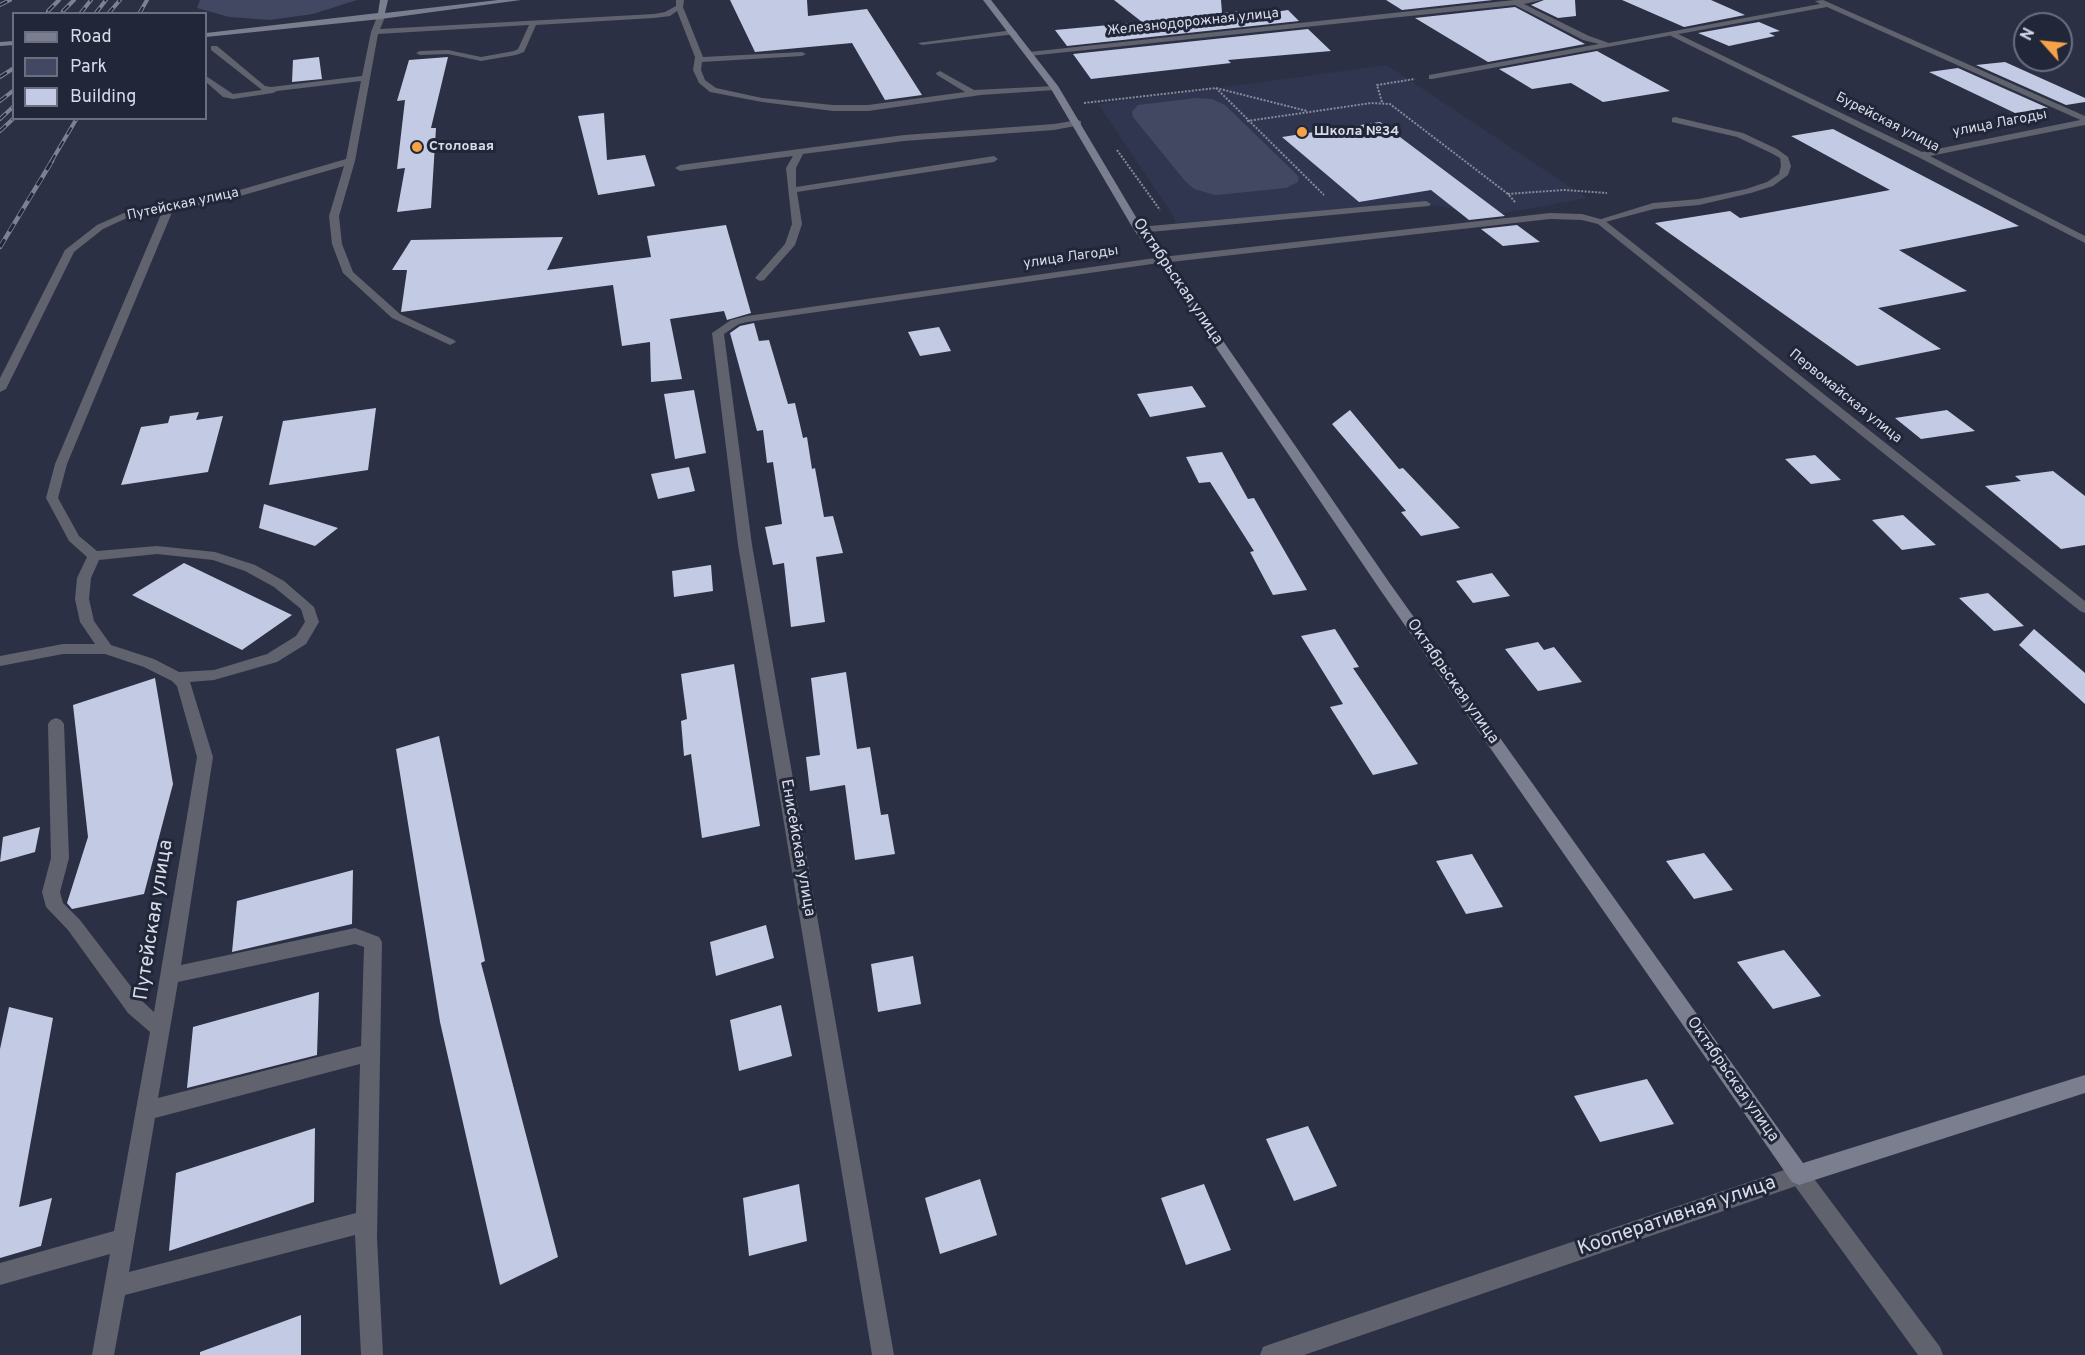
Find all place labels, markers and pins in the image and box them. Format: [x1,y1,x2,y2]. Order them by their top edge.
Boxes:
place label: Школа №34 [1314,124,1399,140]
marker: Школа №34 [1295,125,1309,139]
place label: Столовая [429,139,494,155]
marker: Столовая [410,140,424,154]

